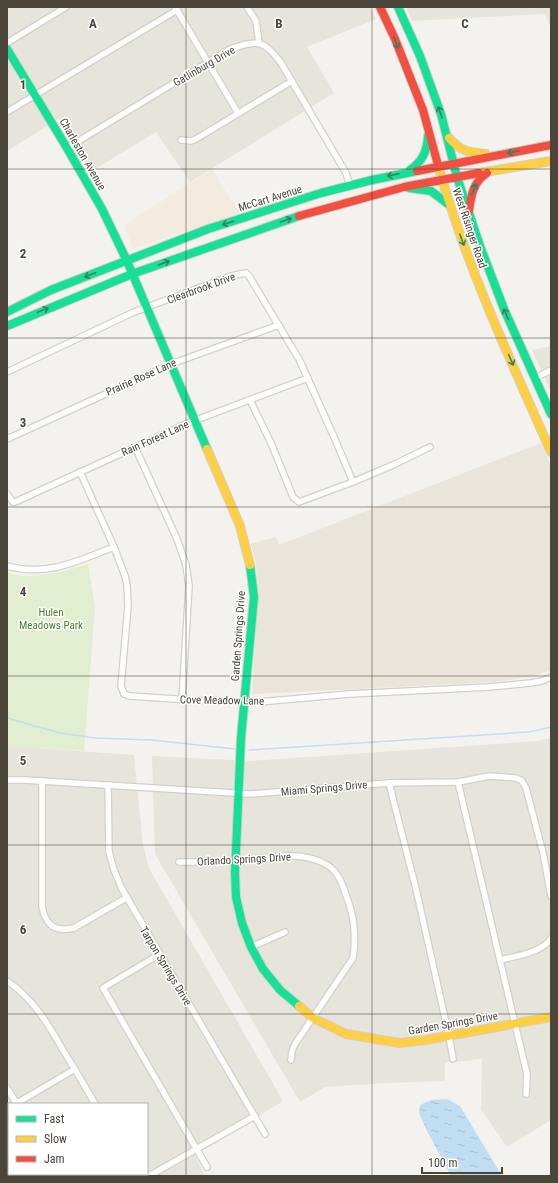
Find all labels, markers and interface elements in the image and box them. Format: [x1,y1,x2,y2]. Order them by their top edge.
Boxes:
text: A [89,16,97,31]
text: B [275,16,283,31]
text: C [461,16,469,31]
one-way arrow [393,37,401,49]
street label: Gatlinburg Drive [171,43,238,89]
text: 1 [20,77,26,92]
one-way arrow [435,106,443,118]
street label: Charleston Avenue [57,116,108,193]
one-way arrow [506,148,519,156]
one-way arrow [387,172,400,180]
street label: McCart Avenue [237,183,304,214]
one-way arrow [471,183,478,195]
street label: West Risinger Road [450,186,489,270]
one-way arrow [280,216,293,223]
one-way arrow [223,219,235,227]
one-way arrow [458,234,466,246]
text: 2 [20,246,27,261]
one-way arrow [157,258,169,266]
street label: Clearbrook Drive [165,270,237,307]
one-way arrow [85,272,97,280]
one-way arrow [36,306,48,314]
one-way arrow [502,309,510,321]
one-way arrow [508,354,515,366]
street label: Prairie Rose Lane [104,356,178,399]
text: 3 [20,415,26,430]
street label: Rain Forest Lane [120,418,191,459]
text: 4 [20,584,27,599]
street label: Garden Springs Drive [229,590,248,682]
park label: Hulen Meadows Park [19,606,83,632]
street label: Cove Meadow Lane [180,693,264,708]
text: 5 [20,753,27,768]
street label: Miami Springs Drive [280,778,368,799]
street label: Orlando Springs Drive [197,851,291,868]
text: 6 [20,922,27,937]
street label: Tarpon Springs Drive [137,924,194,1008]
street label: Garden Springs Drive [407,1009,499,1038]
legend [8,1103,148,1175]
text: Fast [44,1112,65,1126]
text: Slow [44,1132,67,1146]
scale bar [422,1149,502,1175]
text: Jam [44,1152,65,1166]
text: 100 m [428,1156,458,1170]

